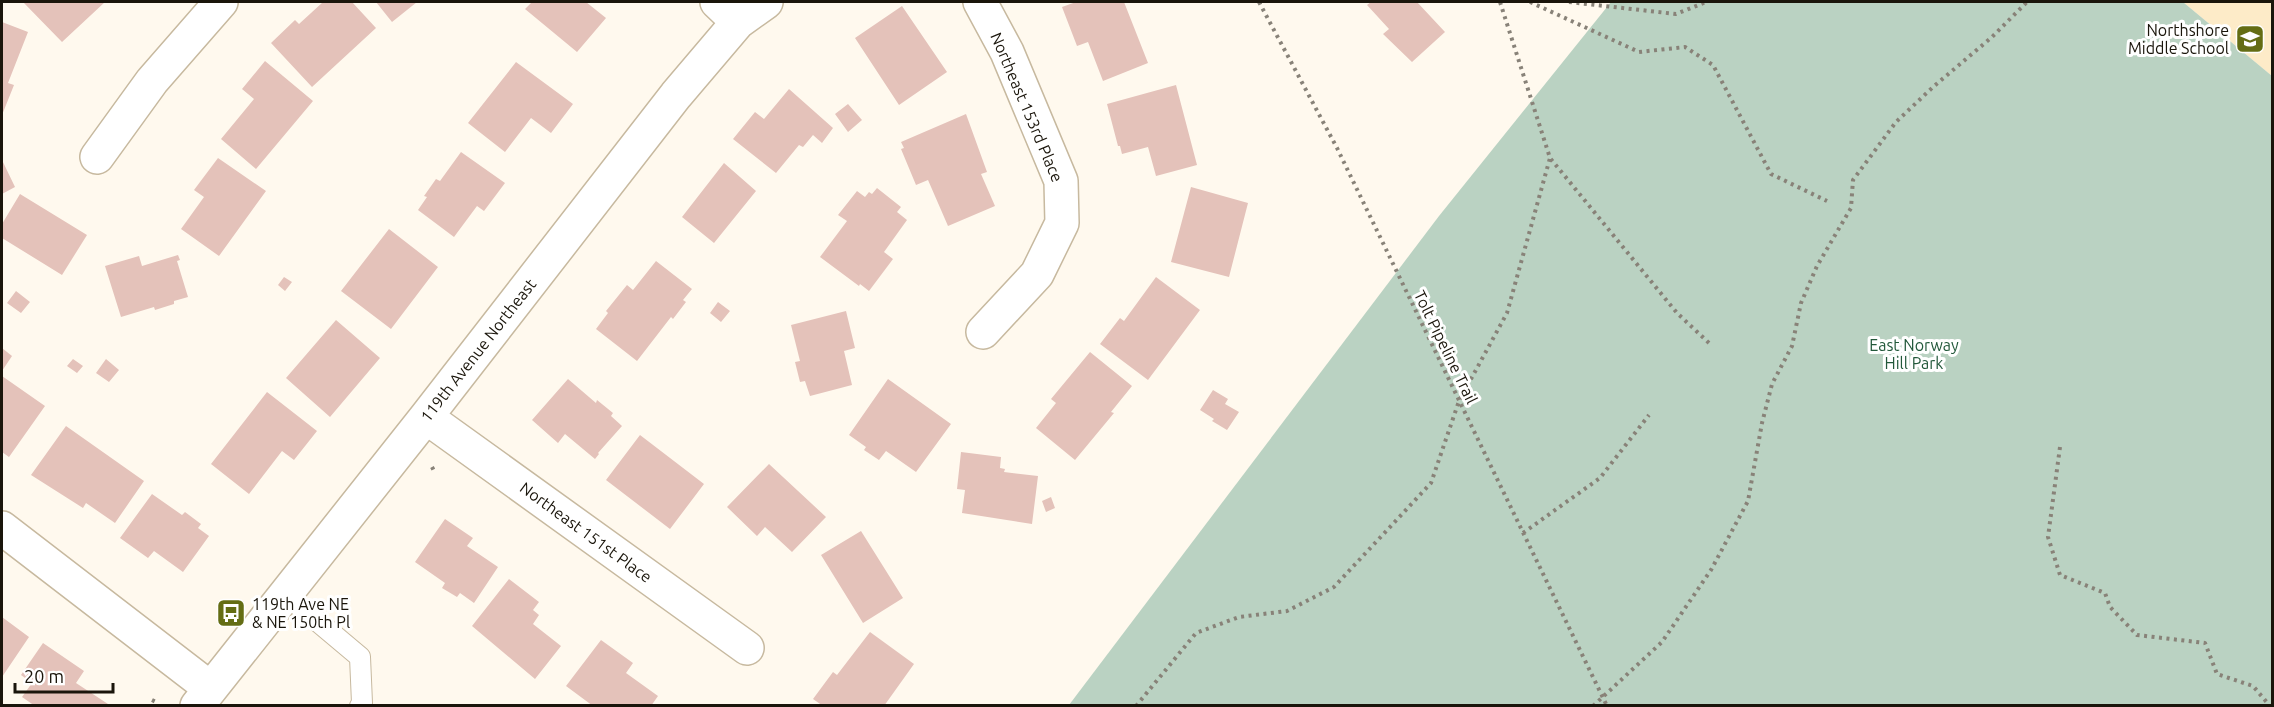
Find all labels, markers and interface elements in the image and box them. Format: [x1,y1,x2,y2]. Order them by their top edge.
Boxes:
place label: Northshore Middle School [2128,21,2229,57]
school or university icon: Northshore Middle School [2234,23,2266,55]
street label: Northeast 153rd Place [987,30,1067,184]
street label: 119th Avenue Northeast [417,274,540,425]
street label: Tolt Pipeline Trail [1411,287,1481,407]
park label: East Norway Hill Park [1869,336,1959,372]
street label: Northeast 151st Place [517,478,655,586]
place label: 119th Ave NE & NE 150th Pl [252,595,350,631]
bus stop icon: 119th Ave NE & NE 150th Pl [215,597,247,629]
scale bar [15,656,112,694]
text: 20 m [24,666,64,686]

